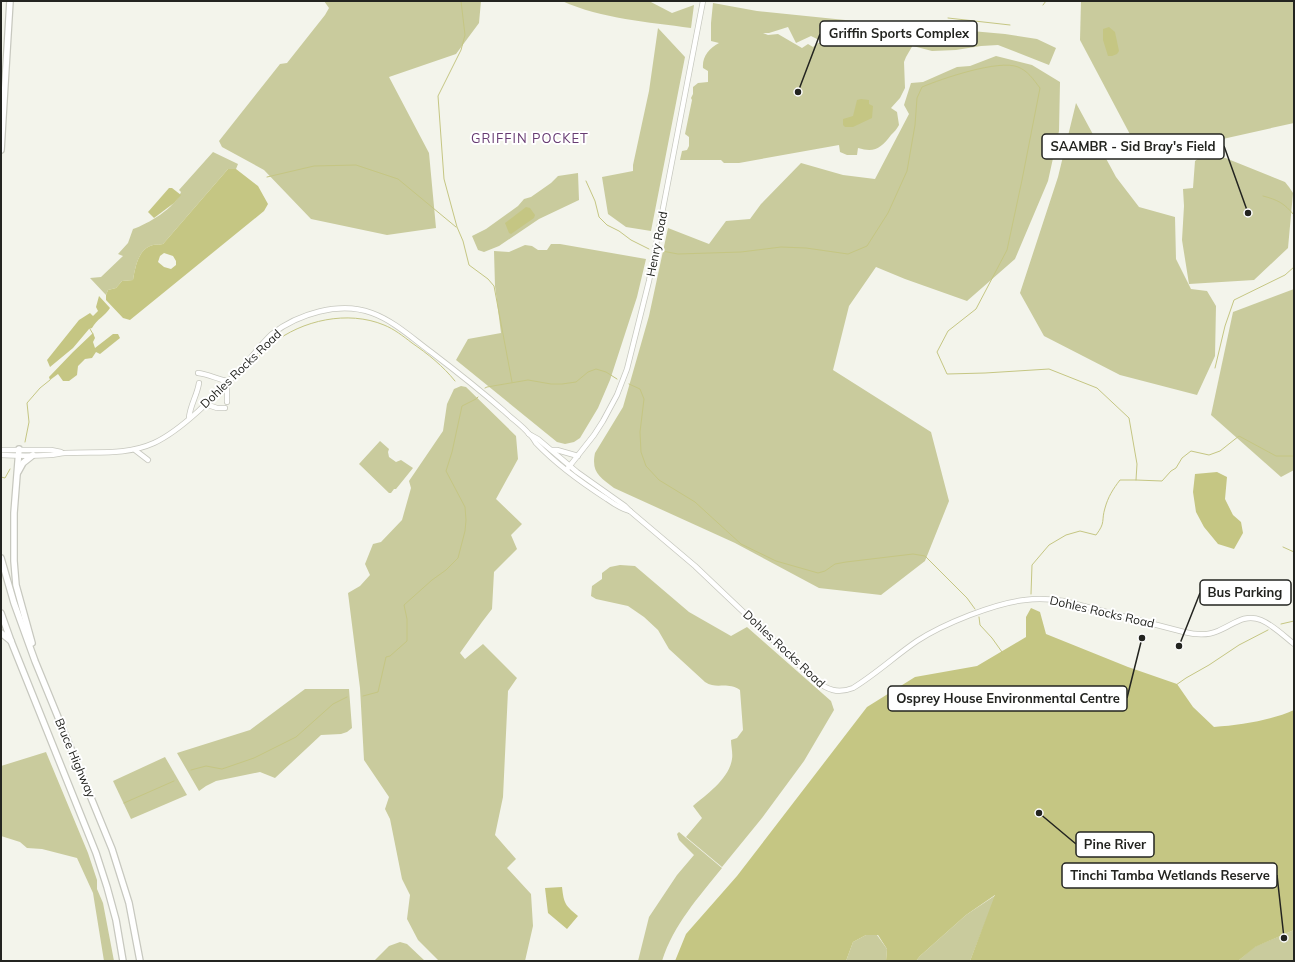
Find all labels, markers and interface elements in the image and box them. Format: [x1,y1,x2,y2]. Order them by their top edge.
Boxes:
callout: Griffin Sports Complex [820,21,977,46]
text: Griffin Sports Complex [829,25,970,41]
district label: GRIFFIN POCKET [471,130,589,146]
callout: SAAMBR - Sid Bray's Field [1042,134,1224,159]
text: SAAMBR - Sid Bray's Field [1050,138,1216,155]
street label: Henry Road [643,210,670,278]
street label: Dohles Rocks Road [197,326,284,411]
callout: Bus Parking [1200,580,1291,605]
text: Bus Parking [1208,584,1282,600]
street label: Dohles Rocks Road [1048,592,1156,631]
street label: Dohles Rocks Road [740,607,829,691]
callout: Osprey House Environmental Centre [888,686,1127,711]
text: Osprey House Environmental Centre [896,690,1120,707]
street label: Bruce Highway [52,716,99,800]
callout: Pine River [1076,832,1154,857]
text: Pine River [1084,836,1147,852]
callout: Tinchi Tamba Wetlands Reserve [1062,863,1277,888]
text: Tinchi Tamba Wetlands Reserve [1070,867,1270,883]

